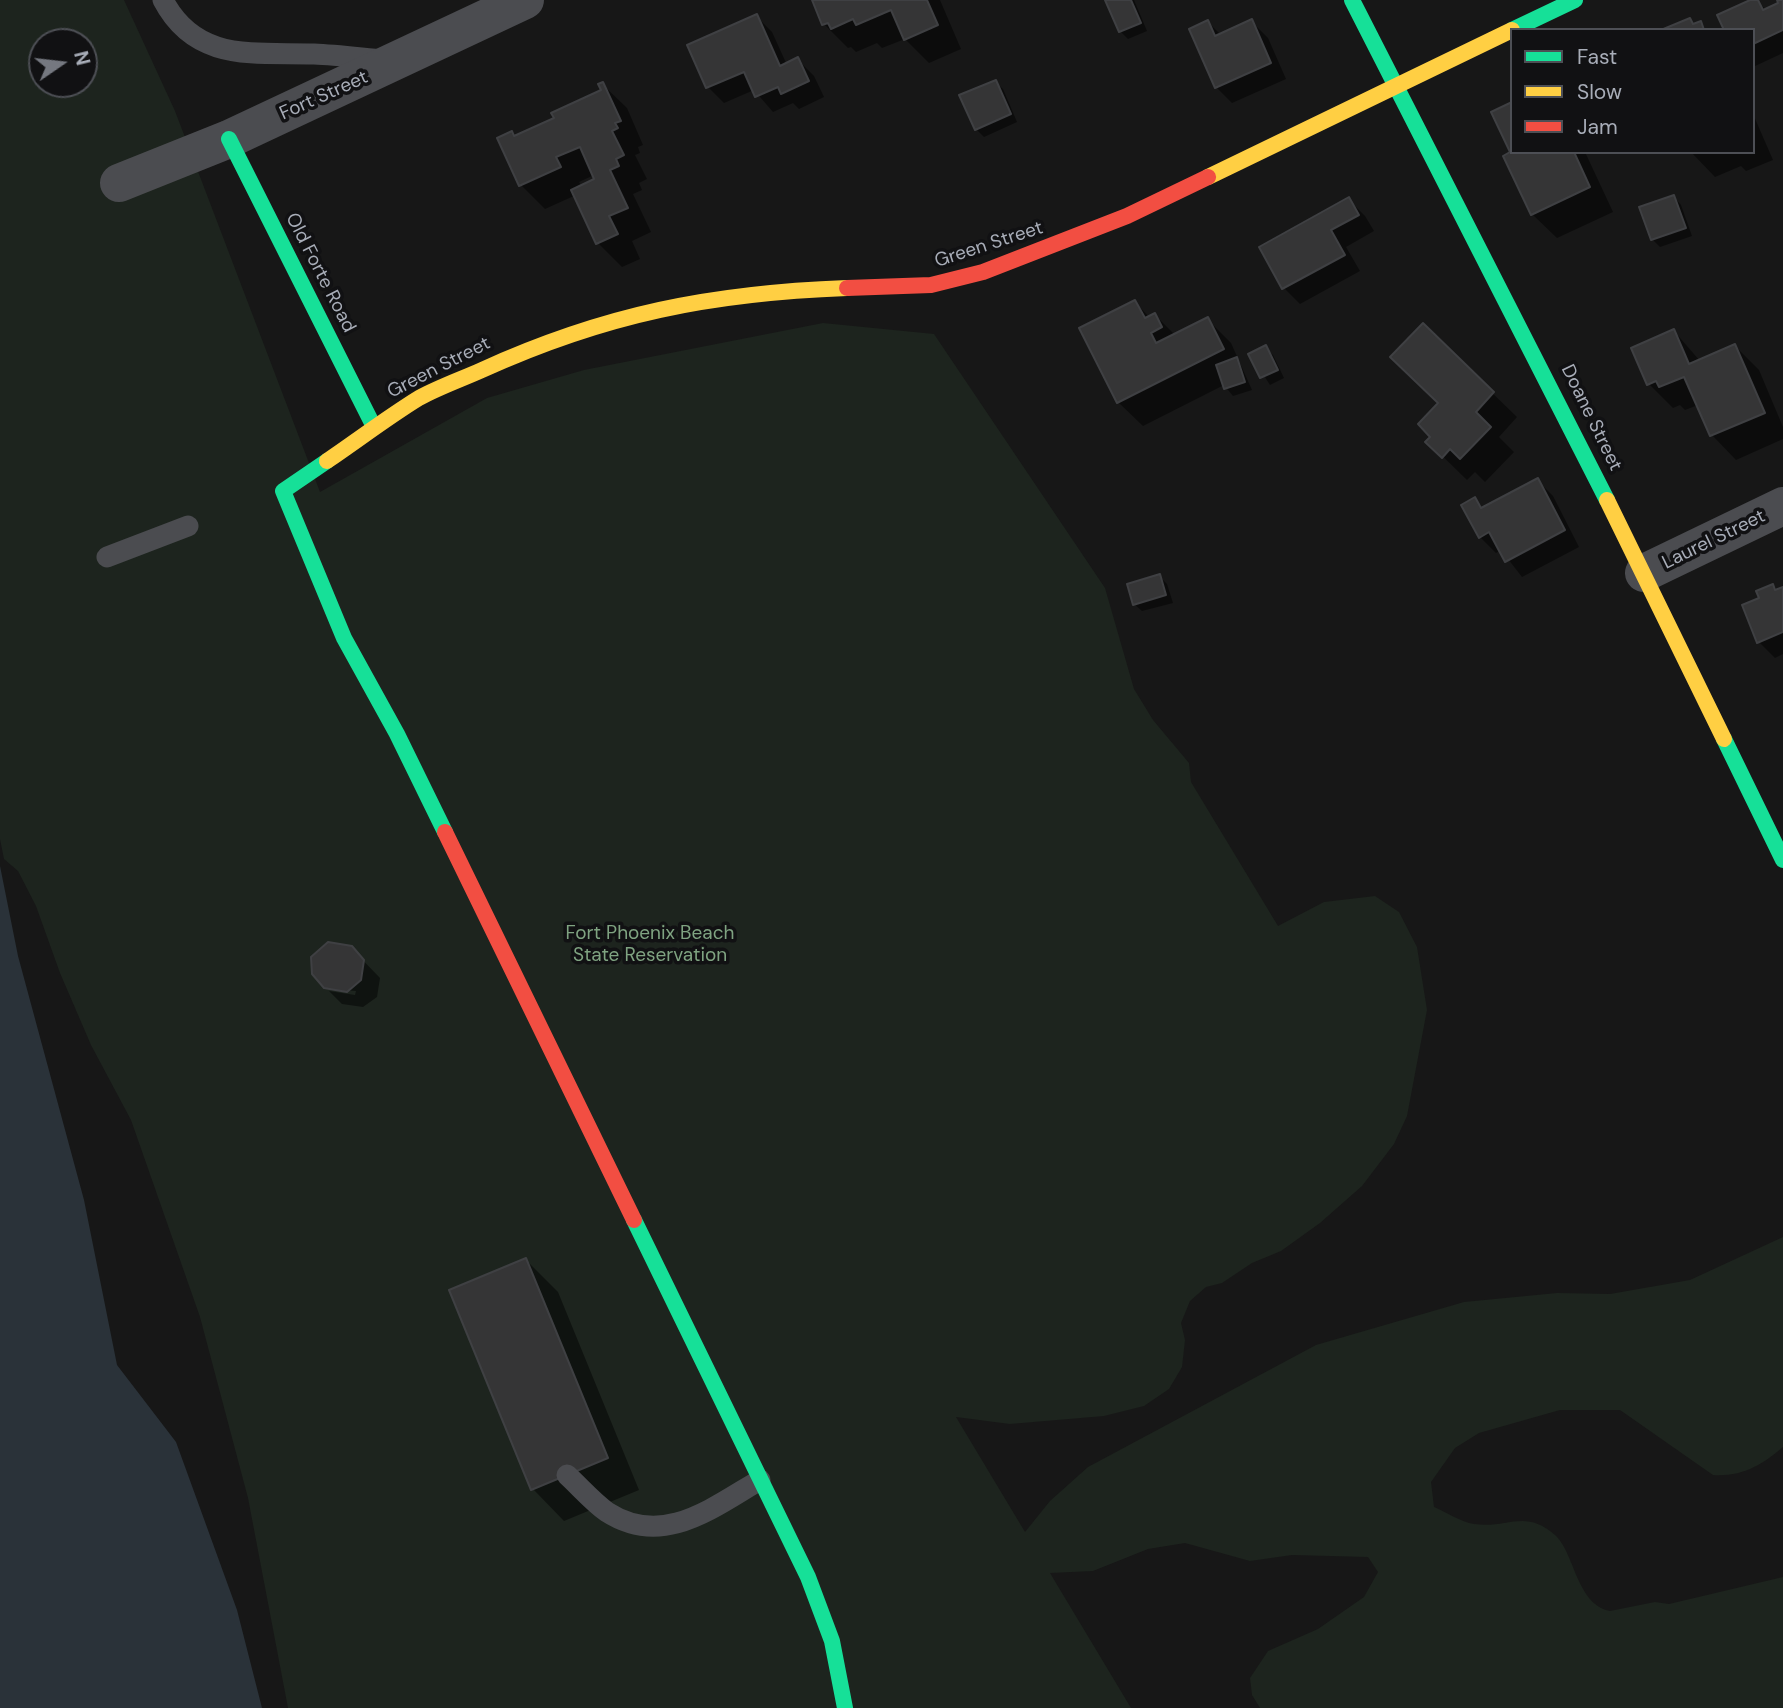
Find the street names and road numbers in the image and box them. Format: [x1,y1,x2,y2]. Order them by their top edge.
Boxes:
street label: Fort Street [276,66,372,126]
street label: Old Forte Road [280,209,360,337]
street label: Green Street [932,217,1046,273]
street label: Green Street [384,332,494,404]
street label: Doane Street [1555,361,1627,475]
street label: Laurel Street [1659,505,1769,575]

